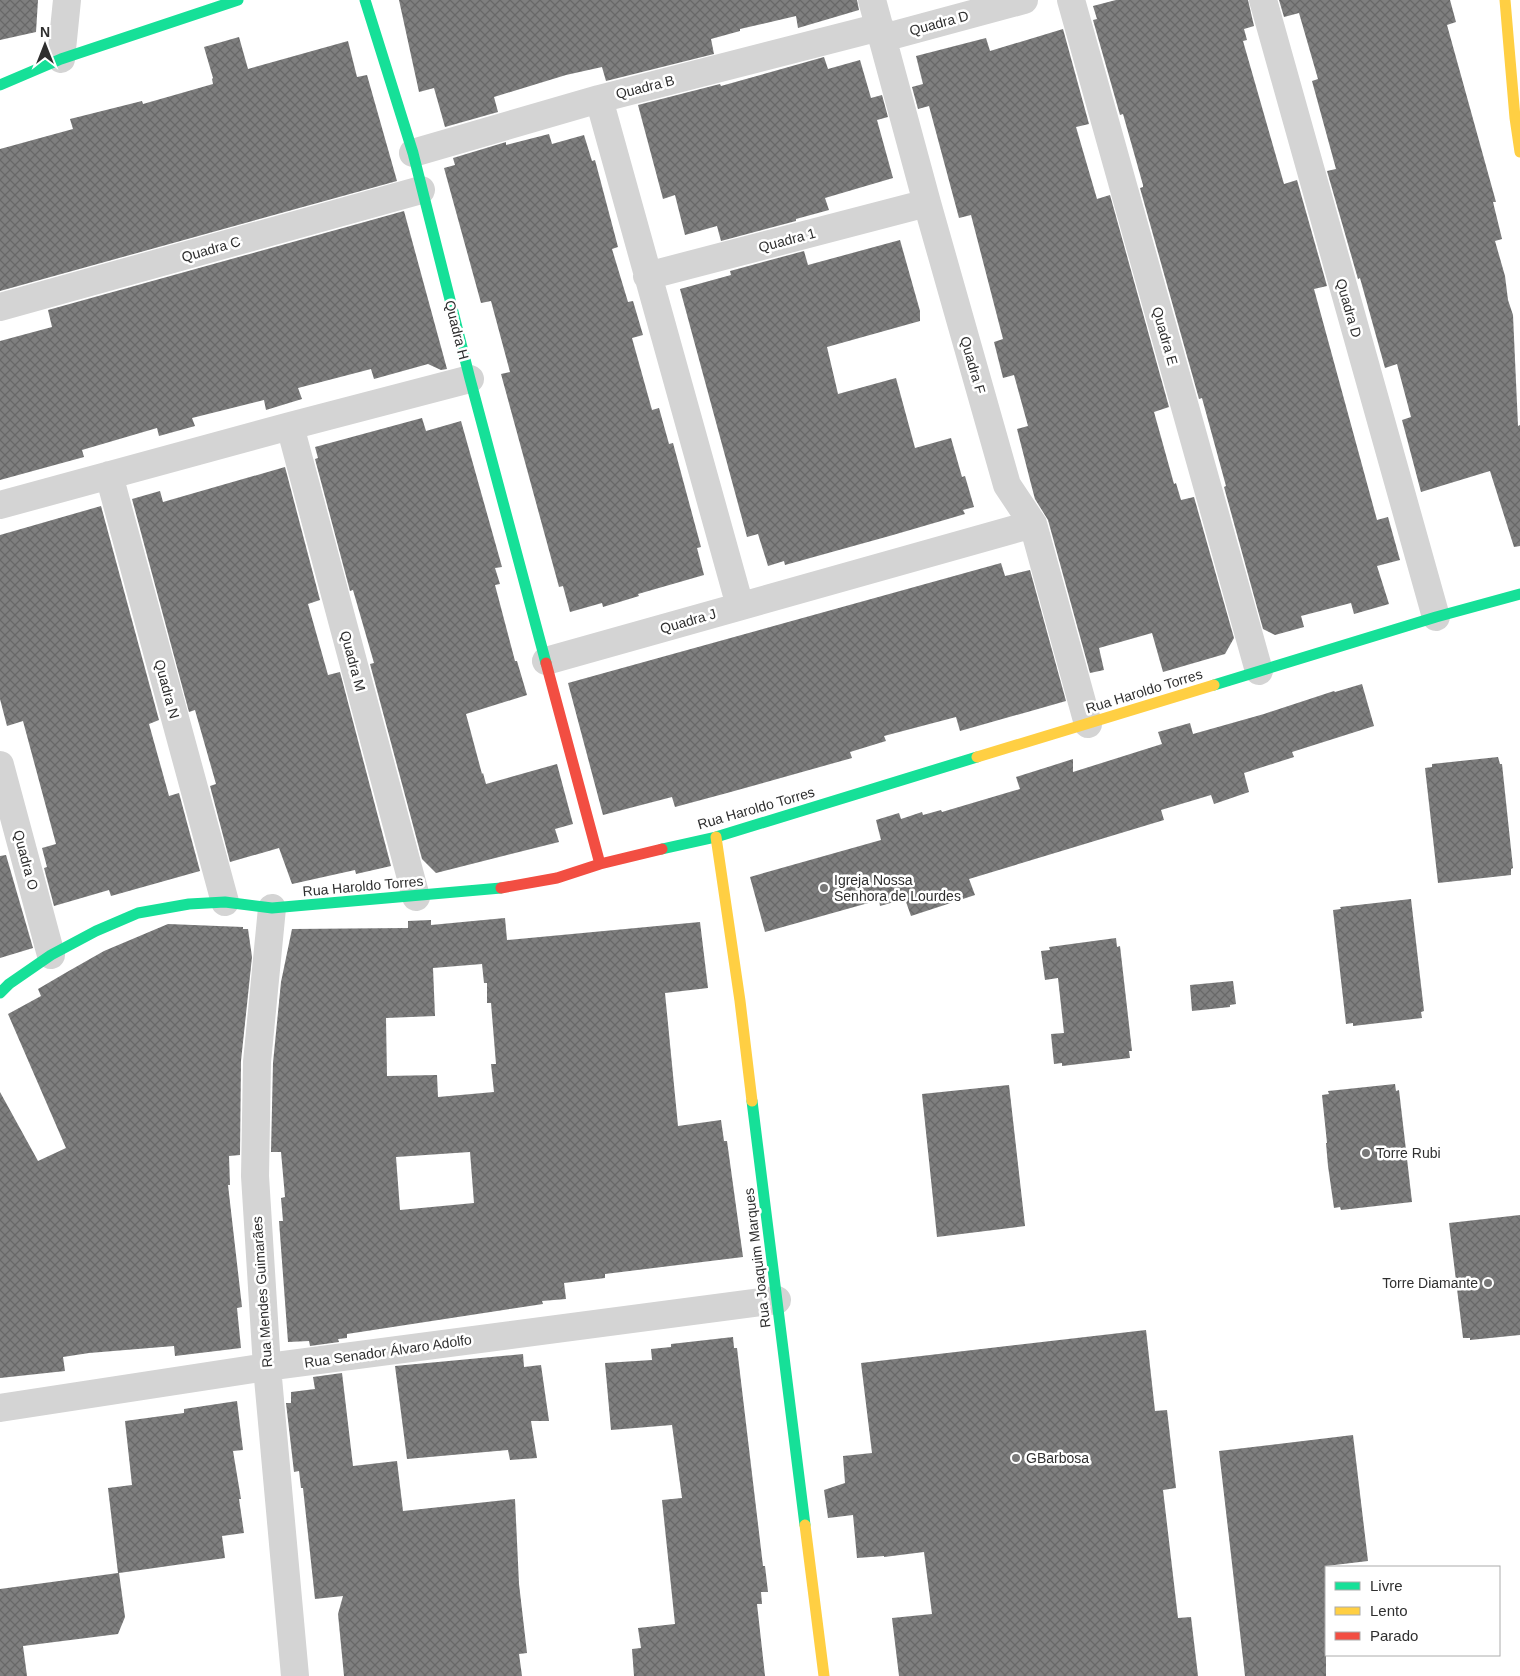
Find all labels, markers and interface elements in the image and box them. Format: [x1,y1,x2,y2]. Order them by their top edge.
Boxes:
street label: Quadra D [908,7,970,39]
north arrow [20,20,70,70]
text: N [40,24,50,40]
street label: Quadra B [614,72,676,102]
street label: Quadra 1 [757,225,817,255]
street label: Quadra C [180,233,242,265]
street label: Quadra D [1333,277,1365,339]
street label: Quadra H [442,299,472,361]
street label: Quadra E [1149,305,1181,367]
street label: Quadra F [957,334,989,396]
street label: Quadra J [658,605,718,637]
street label: Quadra M [337,629,369,693]
street label: Quadra N [151,658,183,720]
street label: Rua Haroldo Torres [1084,666,1204,716]
street label: Rua Haroldo Torres [696,784,816,832]
street label: Quadra O [10,828,42,892]
place label: Igreja Nossa Senhora de Lourdes [834,872,961,904]
street label: Rua Haroldo Torres [302,873,424,899]
marker: Igreja Nossa Senhora de Lourdes [818,882,830,894]
place label: Torre Rubi [1376,1145,1441,1161]
marker: Torre Rubi [1360,1147,1372,1159]
street label: Rua Joaquim Marques [740,1187,774,1329]
street label: Rua Mendes Guimarães [249,1216,275,1368]
place label: Torre Diamante [1382,1275,1478,1291]
marker: Torre Diamante [1482,1277,1494,1289]
street label: Rua Senador Álvaro Adolfo [303,1331,473,1371]
place label: GBarbosa [1026,1450,1089,1466]
marker: GBarbosa [1010,1452,1022,1464]
legend [1325,1566,1500,1656]
text: Livre [1370,1577,1403,1594]
text: Lento [1370,1602,1408,1619]
text: Parado [1370,1627,1418,1644]

